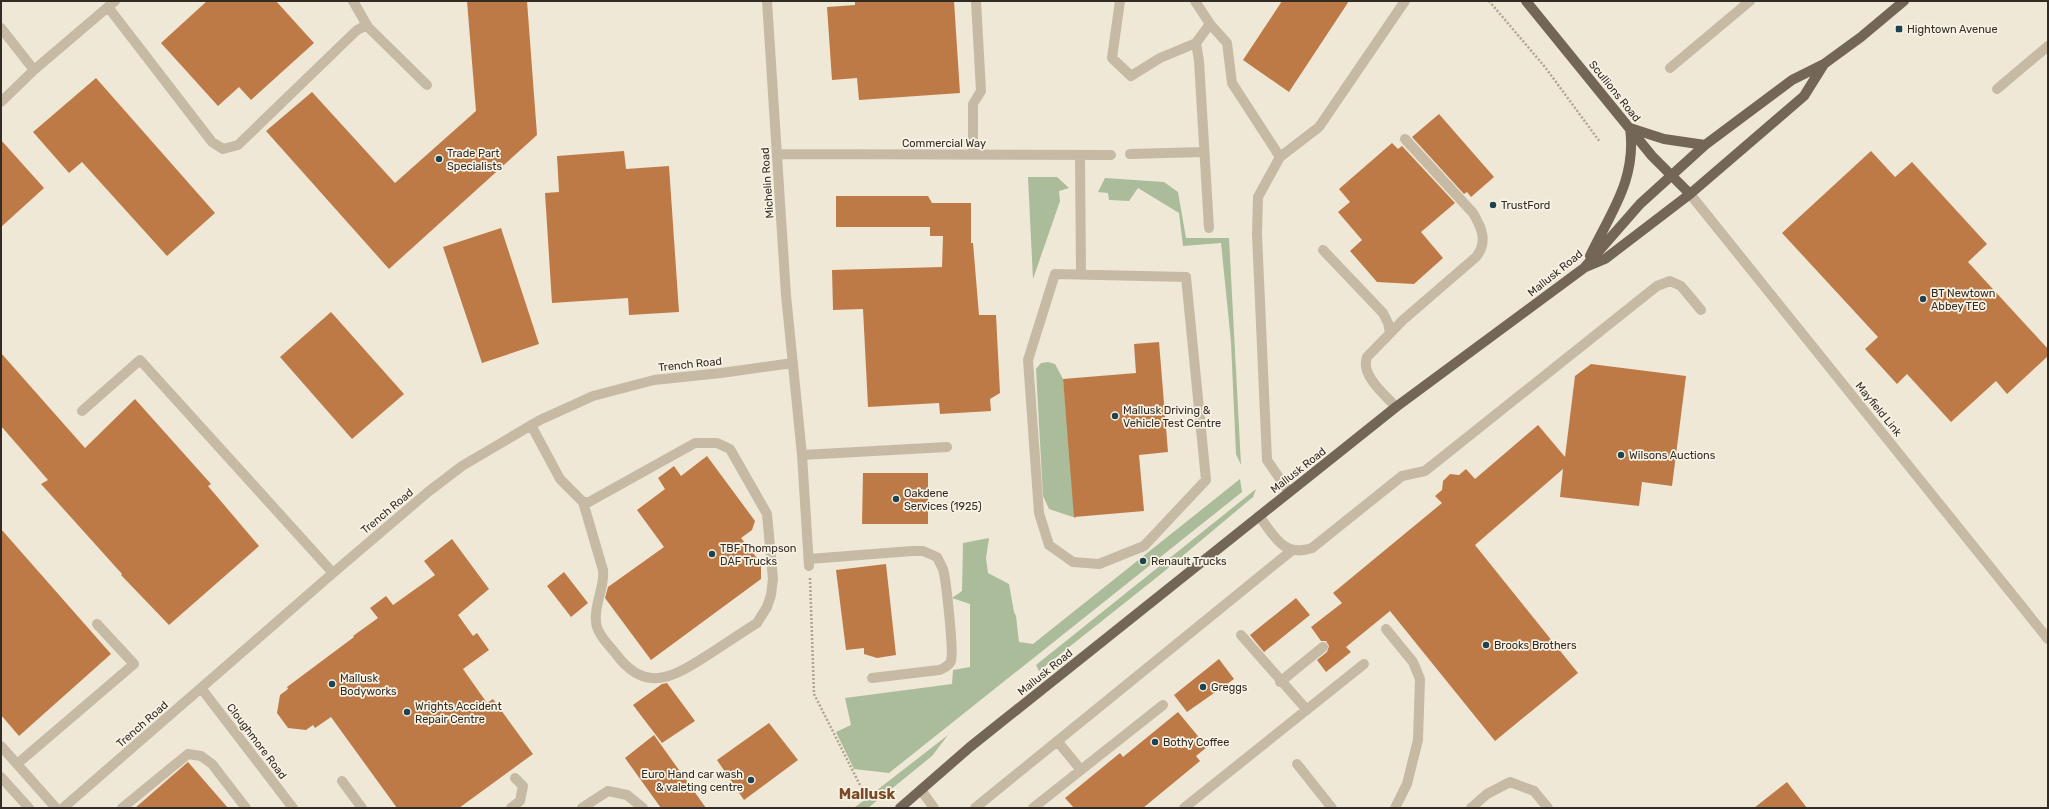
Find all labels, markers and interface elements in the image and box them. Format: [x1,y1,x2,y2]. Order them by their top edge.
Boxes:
place label: Hightown Avenue [1907,23,1998,36]
marker: Hightown Avenue [1894,24,1904,34]
street label: Scullions Road [1586,58,1643,125]
street label: Commercial Way [902,137,986,150]
place label: Trade Part Specialists [447,147,503,173]
street label: Michelin Road [759,147,776,219]
marker: Trade Part Specialists [434,154,444,164]
place label: TrustFord [1501,199,1550,212]
marker: TrustFord [1488,200,1498,210]
street label: Mallusk Road [1525,247,1585,299]
place label: BT Newtown Abbey TEC [1931,287,1995,313]
marker: BT Newtown Abbey TEC [1918,294,1928,304]
street label: Trench Road [658,355,723,374]
street label: Mayfield Link [1853,380,1905,439]
place label: Mallusk Driving & Vehicle Test Centre [1123,404,1221,430]
marker: Mallusk Driving & Vehicle Test Centre [1110,411,1120,421]
street label: Mallusk Road [1268,445,1329,496]
place label: Wilsons Auctions [1629,449,1716,462]
marker: Wilsons Auctions [1616,450,1626,460]
street label: Trench Road [359,486,416,537]
place label: Oakdene Services (1925) [904,487,982,513]
marker: Oakdene Services (1925) [891,494,901,504]
place label: TBF Thompson DAF Trucks [720,542,796,568]
marker: TBF Thompson DAF Trucks [707,549,717,559]
place label: Renault Trucks [1151,555,1227,568]
marker: Renault Trucks [1138,556,1148,566]
place label: Brooks Brothers [1494,639,1577,652]
marker: Brooks Brothers [1481,640,1491,650]
street label: Mallusk Road [1015,646,1075,698]
place label: Mallusk Bodyworks [340,672,397,698]
marker: Mallusk Bodyworks [327,679,337,689]
place label: Greggs [1211,681,1248,694]
marker: Greggs [1198,682,1208,692]
street label: Trench Road [114,699,171,750]
place label: Wrights Accident Repair Centre [415,700,502,726]
street label: Cloughmore Road [224,701,289,782]
marker: Wrights Accident Repair Centre [402,707,412,717]
place label: Bothy Coffee [1163,736,1229,749]
marker: Bothy Coffee [1150,737,1160,747]
place label: Euro Hand car wash & valeting centre [641,768,743,794]
marker: Euro Hand car wash & valeting centre [746,775,756,785]
district label: Mallusk [839,785,895,803]

